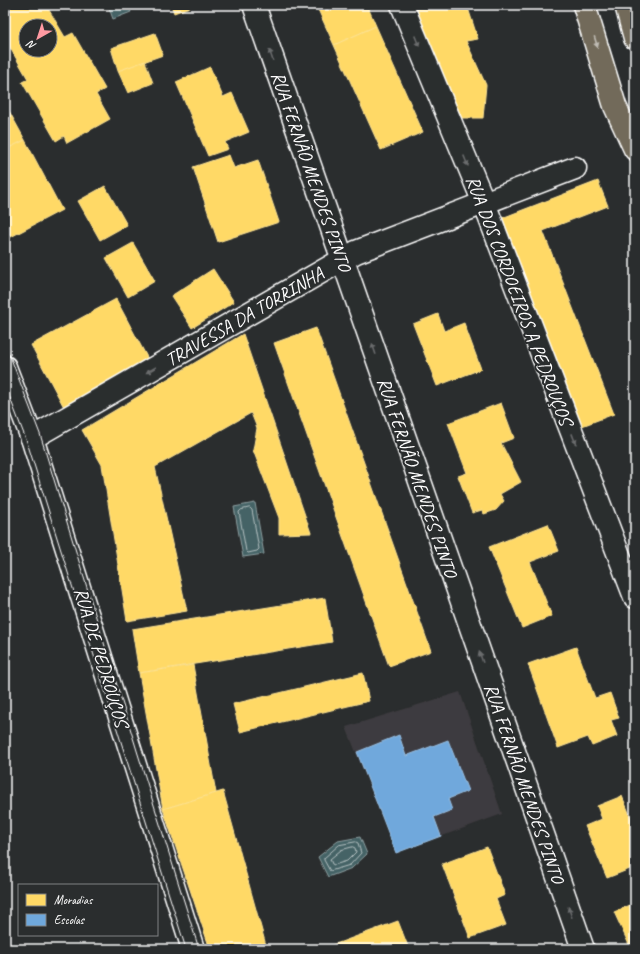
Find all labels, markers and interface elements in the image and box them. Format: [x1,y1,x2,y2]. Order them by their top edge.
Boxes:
north arrow [18,18,58,58]
one-way arrow [415,36,421,48]
text: N [23,37,39,53]
one-way arrow [593,37,599,49]
one-way arrow [268,48,274,60]
street label: RUA FERNÃO MENDES PINTO [266,68,357,276]
one-way arrow [464,156,470,168]
street label: RUA DOS CORDOEIROS A PEDROUÇOS [460,172,579,432]
street label: TRAVESSA DA TORRINHA [161,261,329,372]
one-way arrow [371,343,377,355]
one-way arrow [145,366,157,373]
street label: RUA FERNÃO MENDES PINTO [372,374,463,582]
one-way arrow [572,434,578,446]
street label: RUA DE PEDROUÇOS [68,585,135,733]
one-way arrow [478,651,484,663]
street label: RUA FERNÃO MENDES PINTO [479,680,570,888]
legend [18,884,158,936]
text: Moradias [54,892,93,908]
one-way arrow [567,906,573,918]
text: Escolas [54,912,86,928]

